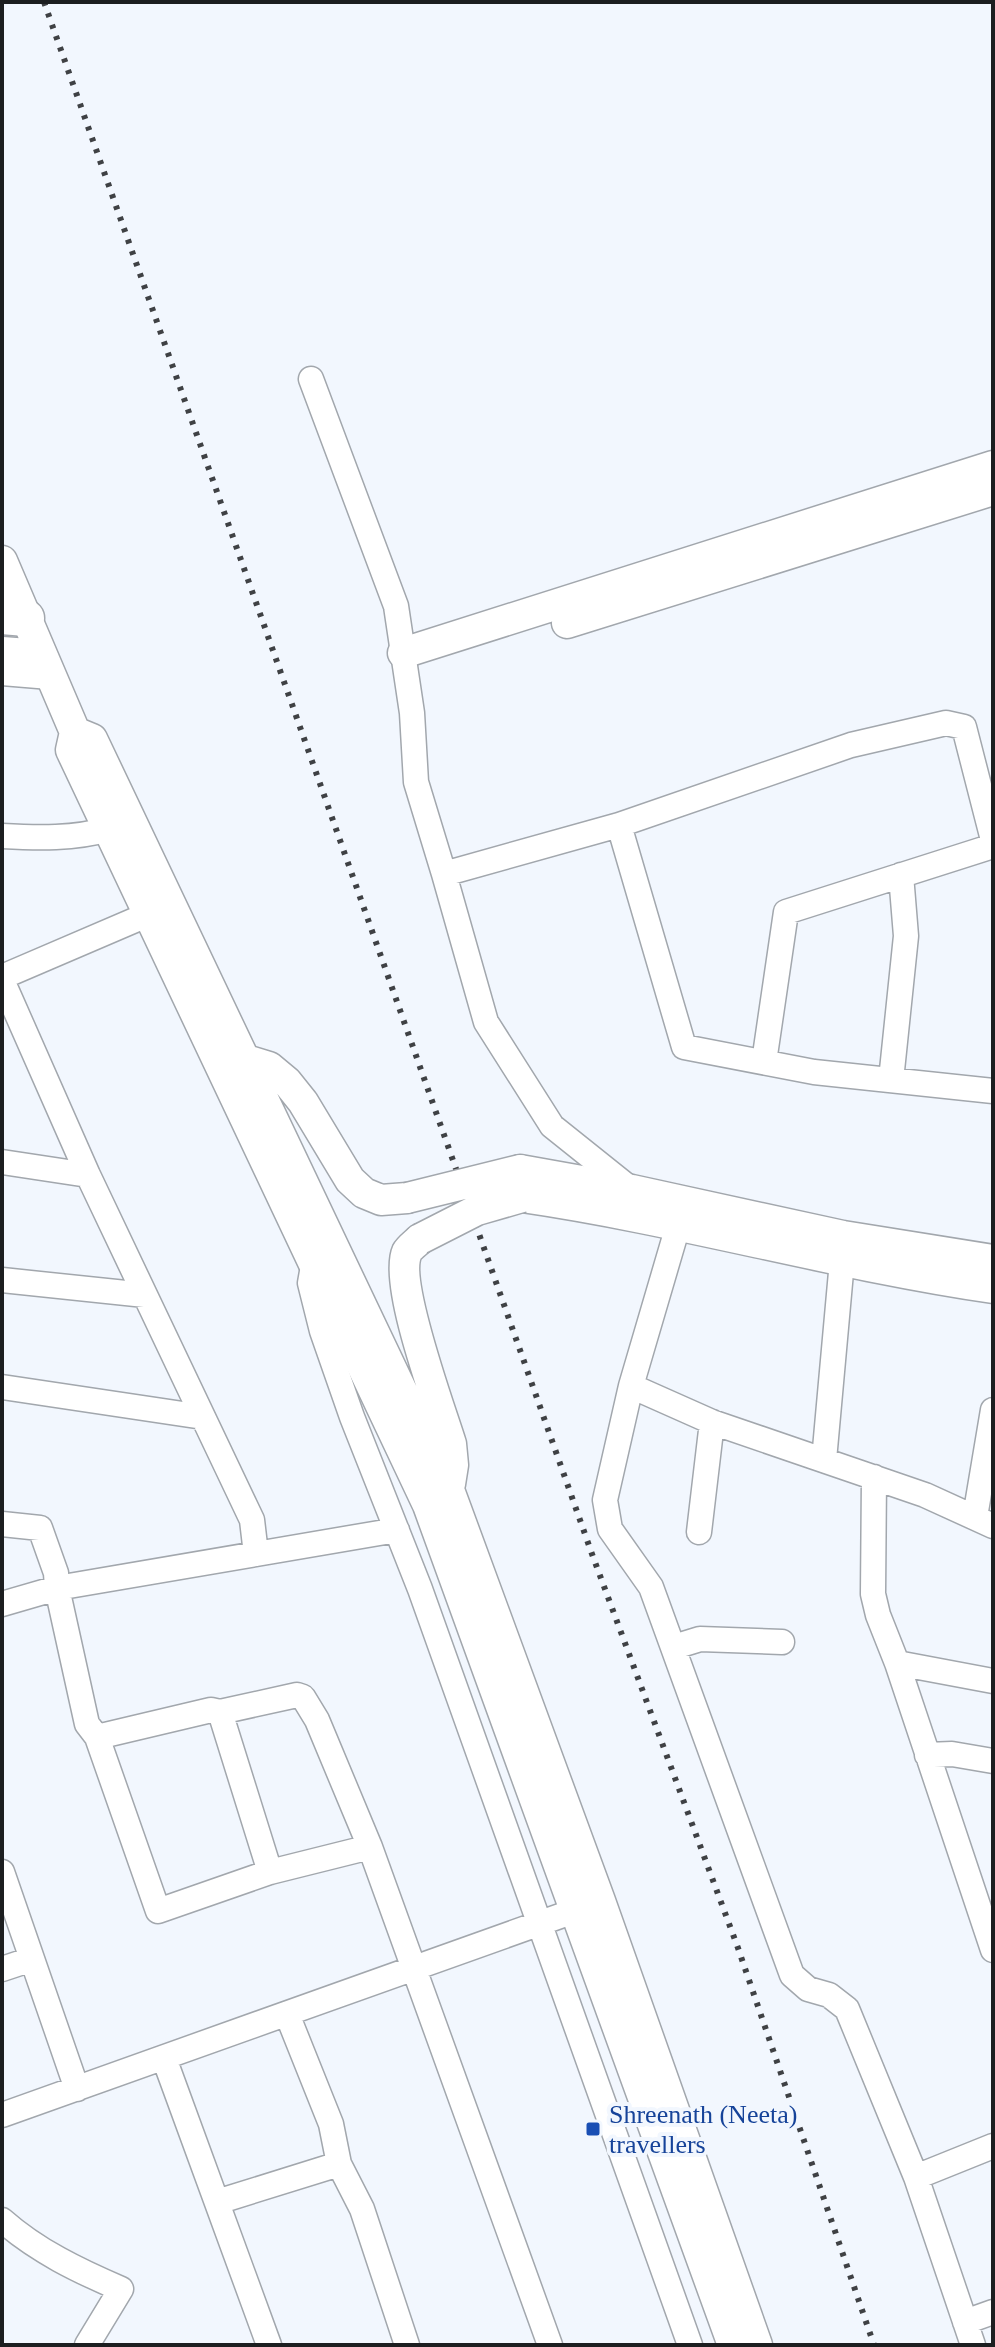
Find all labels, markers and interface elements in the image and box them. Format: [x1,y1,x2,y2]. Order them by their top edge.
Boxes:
place label: Shreenath (Neeta) travellers [609,2100,797,2159]
marker: Shreenath (Neeta) travellers [584,2120,602,2138]

